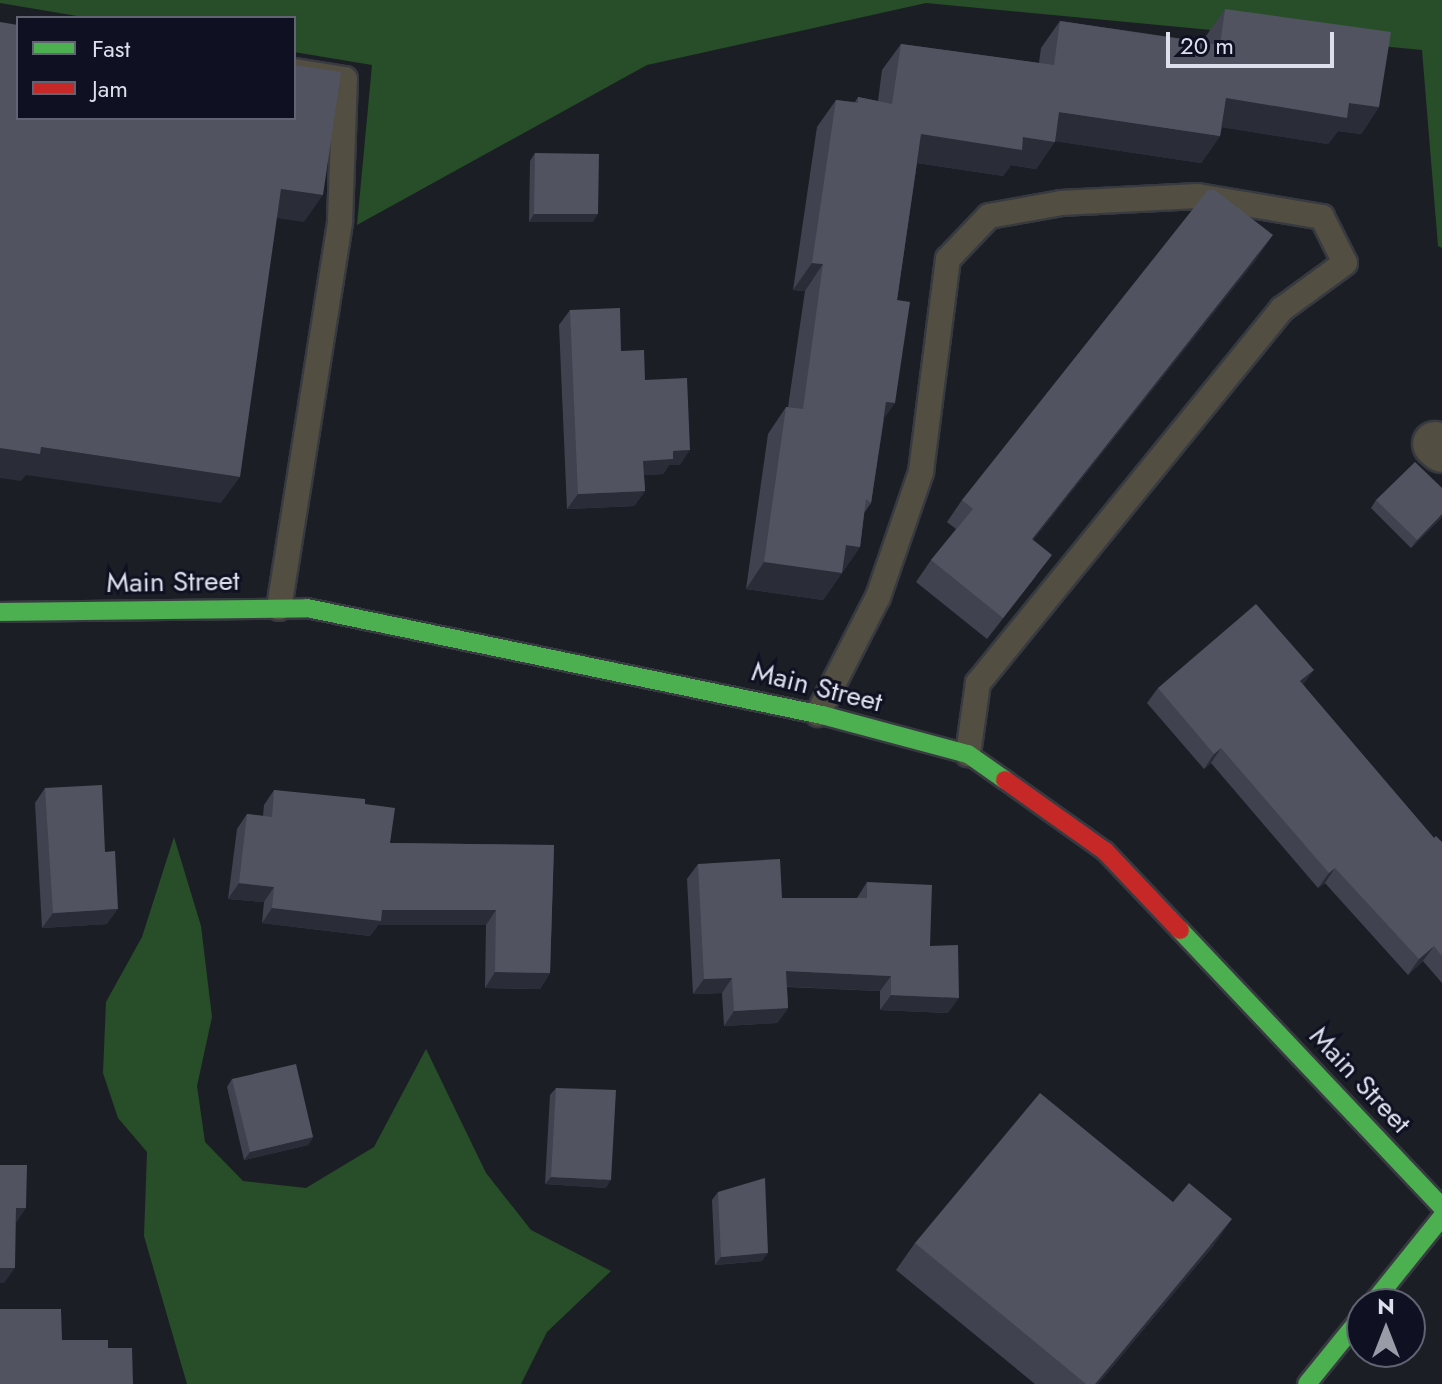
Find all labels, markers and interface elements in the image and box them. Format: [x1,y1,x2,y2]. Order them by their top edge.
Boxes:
legend [16,16,296,120]
scale bar [1170,16,1338,66]
text: 20 m [1180,28,1234,63]
text: Fast [92,31,130,66]
text: Jam [92,71,128,106]
street label: Main Street [106,564,240,600]
street label: Main Street [748,655,886,719]
street label: Main Street [1302,1020,1418,1140]
north arrow [1346,1288,1426,1368]
text: N [1377,1290,1395,1322]

